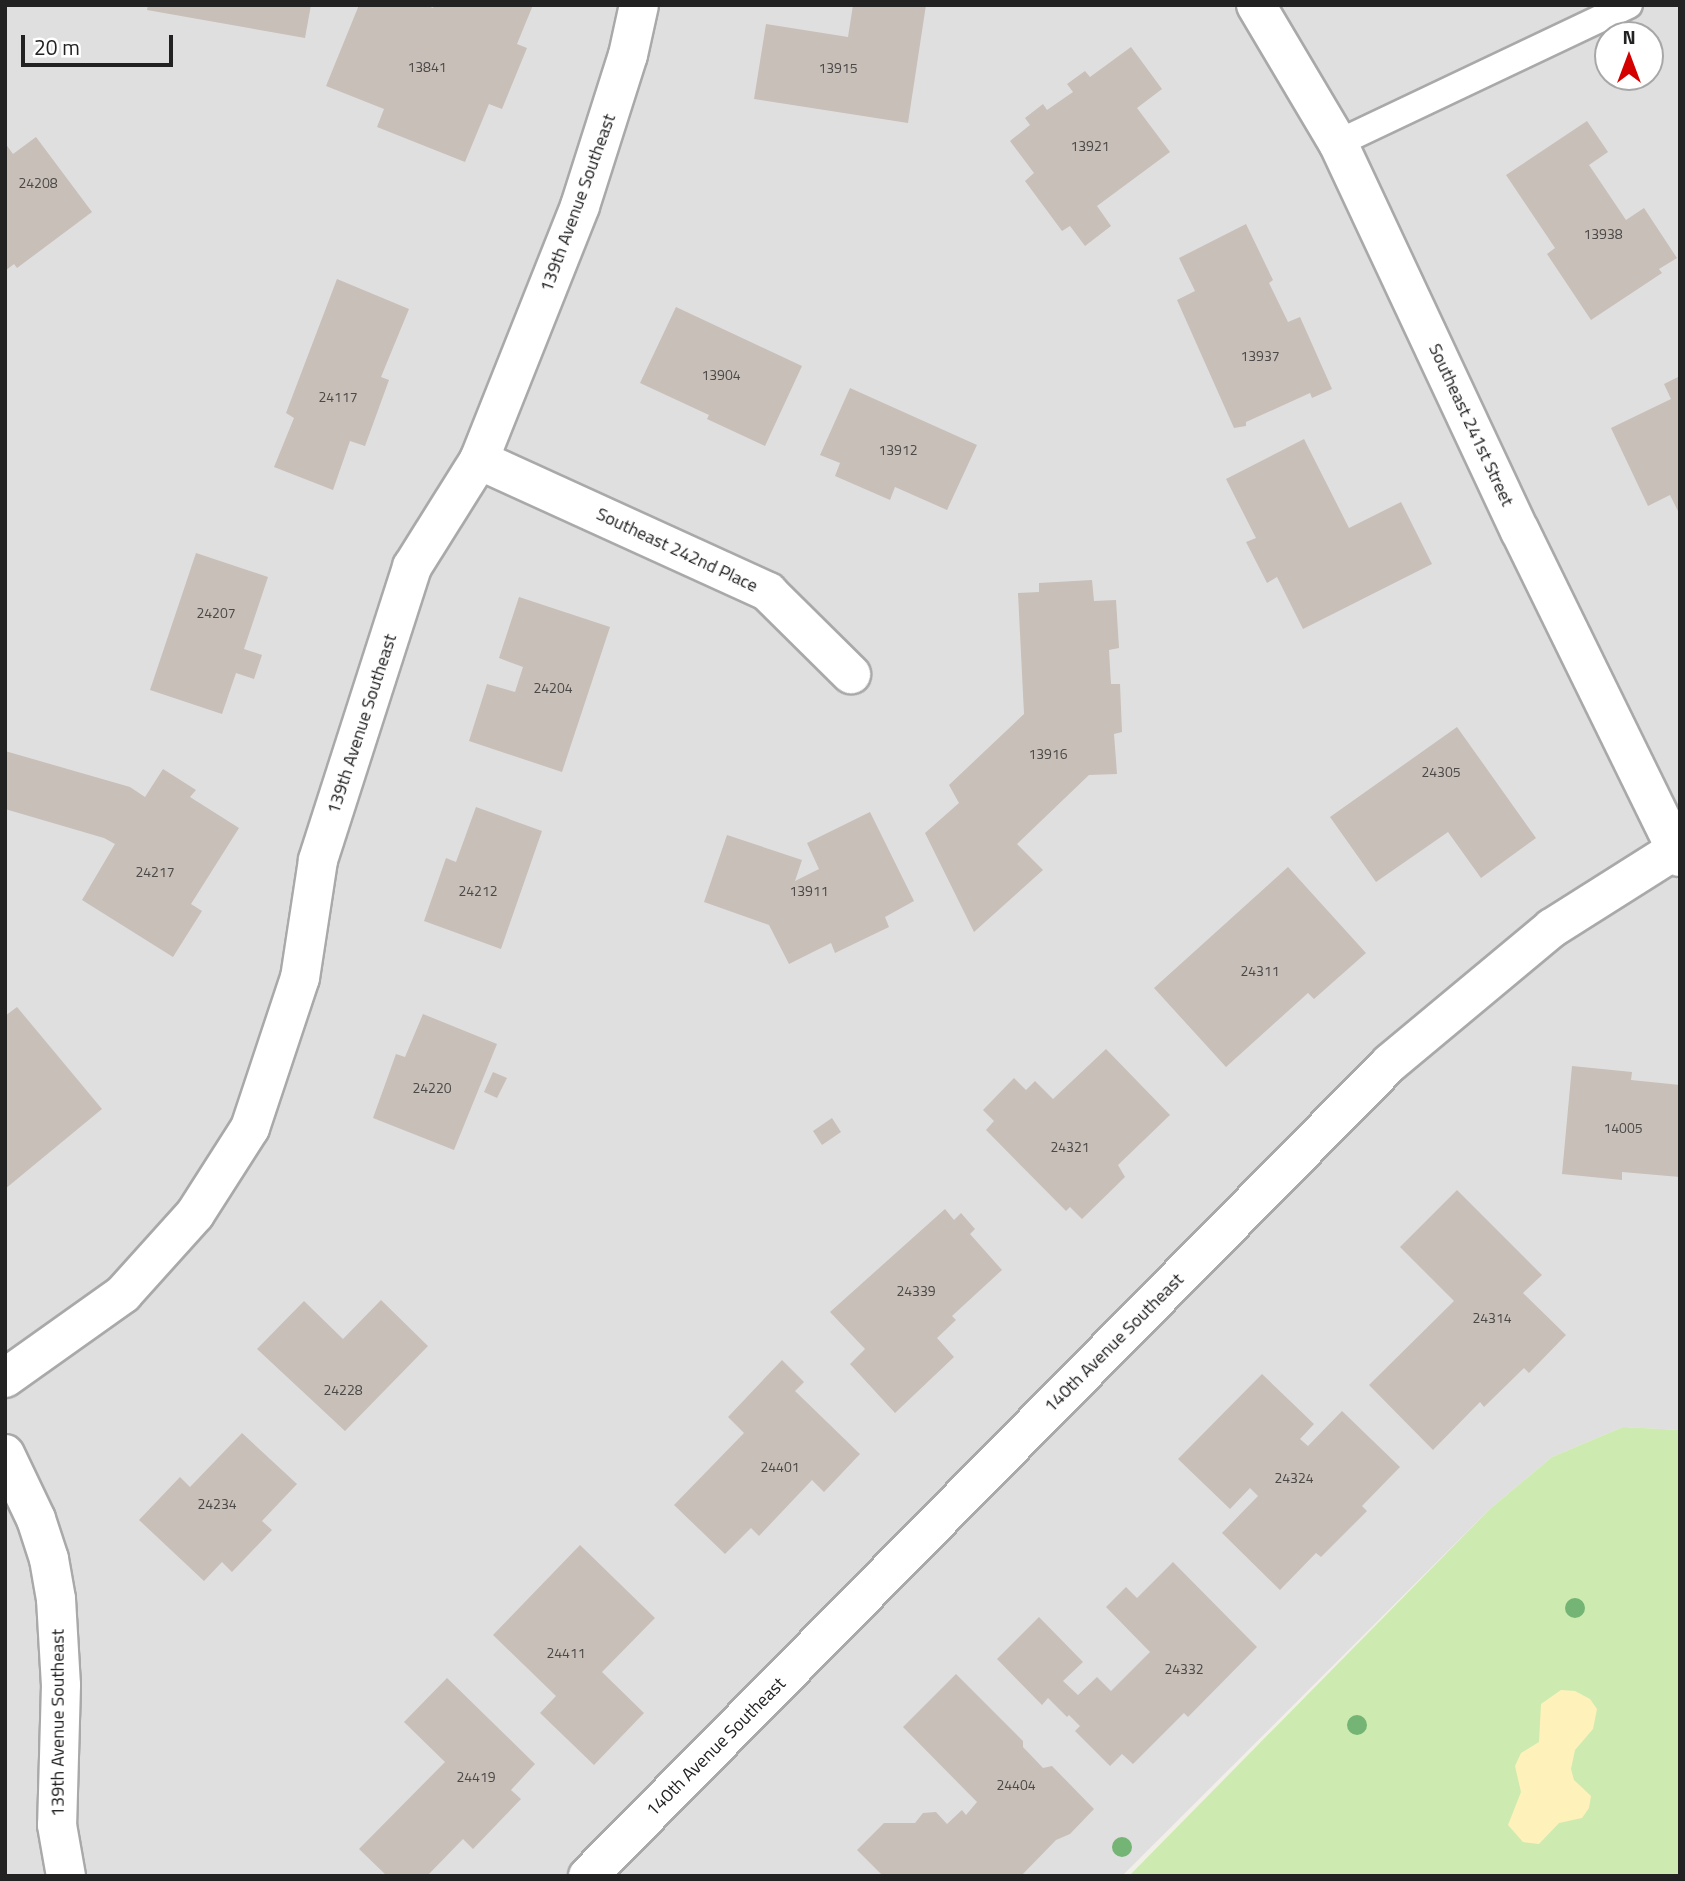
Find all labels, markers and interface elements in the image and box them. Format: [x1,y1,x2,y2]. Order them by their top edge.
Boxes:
scale bar [24,21,177,65]
north arrow [1594,21,1664,91]
text: N [1622,22,1636,51]
text: 20 m [34,31,80,63]
house number: 13841 [407,59,447,75]
house number: 13915 [818,60,858,76]
street label: 139th Avenue Southeast [536,111,620,295]
house number: 13921 [1070,138,1110,154]
house number: 24208 [18,175,58,191]
house number: 13938 [1583,226,1623,242]
street label: Southeast 241st Street [1424,340,1518,510]
house number: 13937 [1240,348,1280,364]
house number: 13904 [701,367,741,383]
house number: 24117 [318,389,358,405]
house number: 13912 [878,442,918,458]
street label: Southeast 242nd Place [593,503,761,597]
house number: 24207 [196,605,236,621]
street label: 139th Avenue Southeast [323,631,401,817]
house number: 24204 [533,680,573,696]
house number: 13916 [1028,746,1068,762]
house number: 24305 [1421,764,1461,780]
house number: 24217 [135,864,175,880]
house number: 24212 [458,883,498,899]
house number: 13911 [789,883,829,899]
house number: 24311 [1240,963,1280,979]
house number: 24220 [412,1080,452,1096]
house number: 14005 [1603,1120,1643,1136]
house number: 24321 [1050,1139,1090,1155]
street label: 140th Avenue Southeast [1040,1269,1188,1417]
house number: 24339 [896,1283,936,1299]
house number: 24314 [1472,1310,1512,1326]
house number: 24228 [323,1382,363,1398]
house number: 24401 [760,1459,800,1475]
house number: 24324 [1274,1470,1314,1486]
house number: 24234 [197,1496,237,1512]
street label: 139th Avenue Southeast [47,1629,69,1817]
house number: 24411 [546,1645,586,1661]
house number: 24332 [1164,1661,1204,1677]
street label: 140th Avenue Southeast [642,1673,790,1821]
house number: 24419 [456,1769,496,1785]
house number: 24404 [996,1777,1036,1793]

